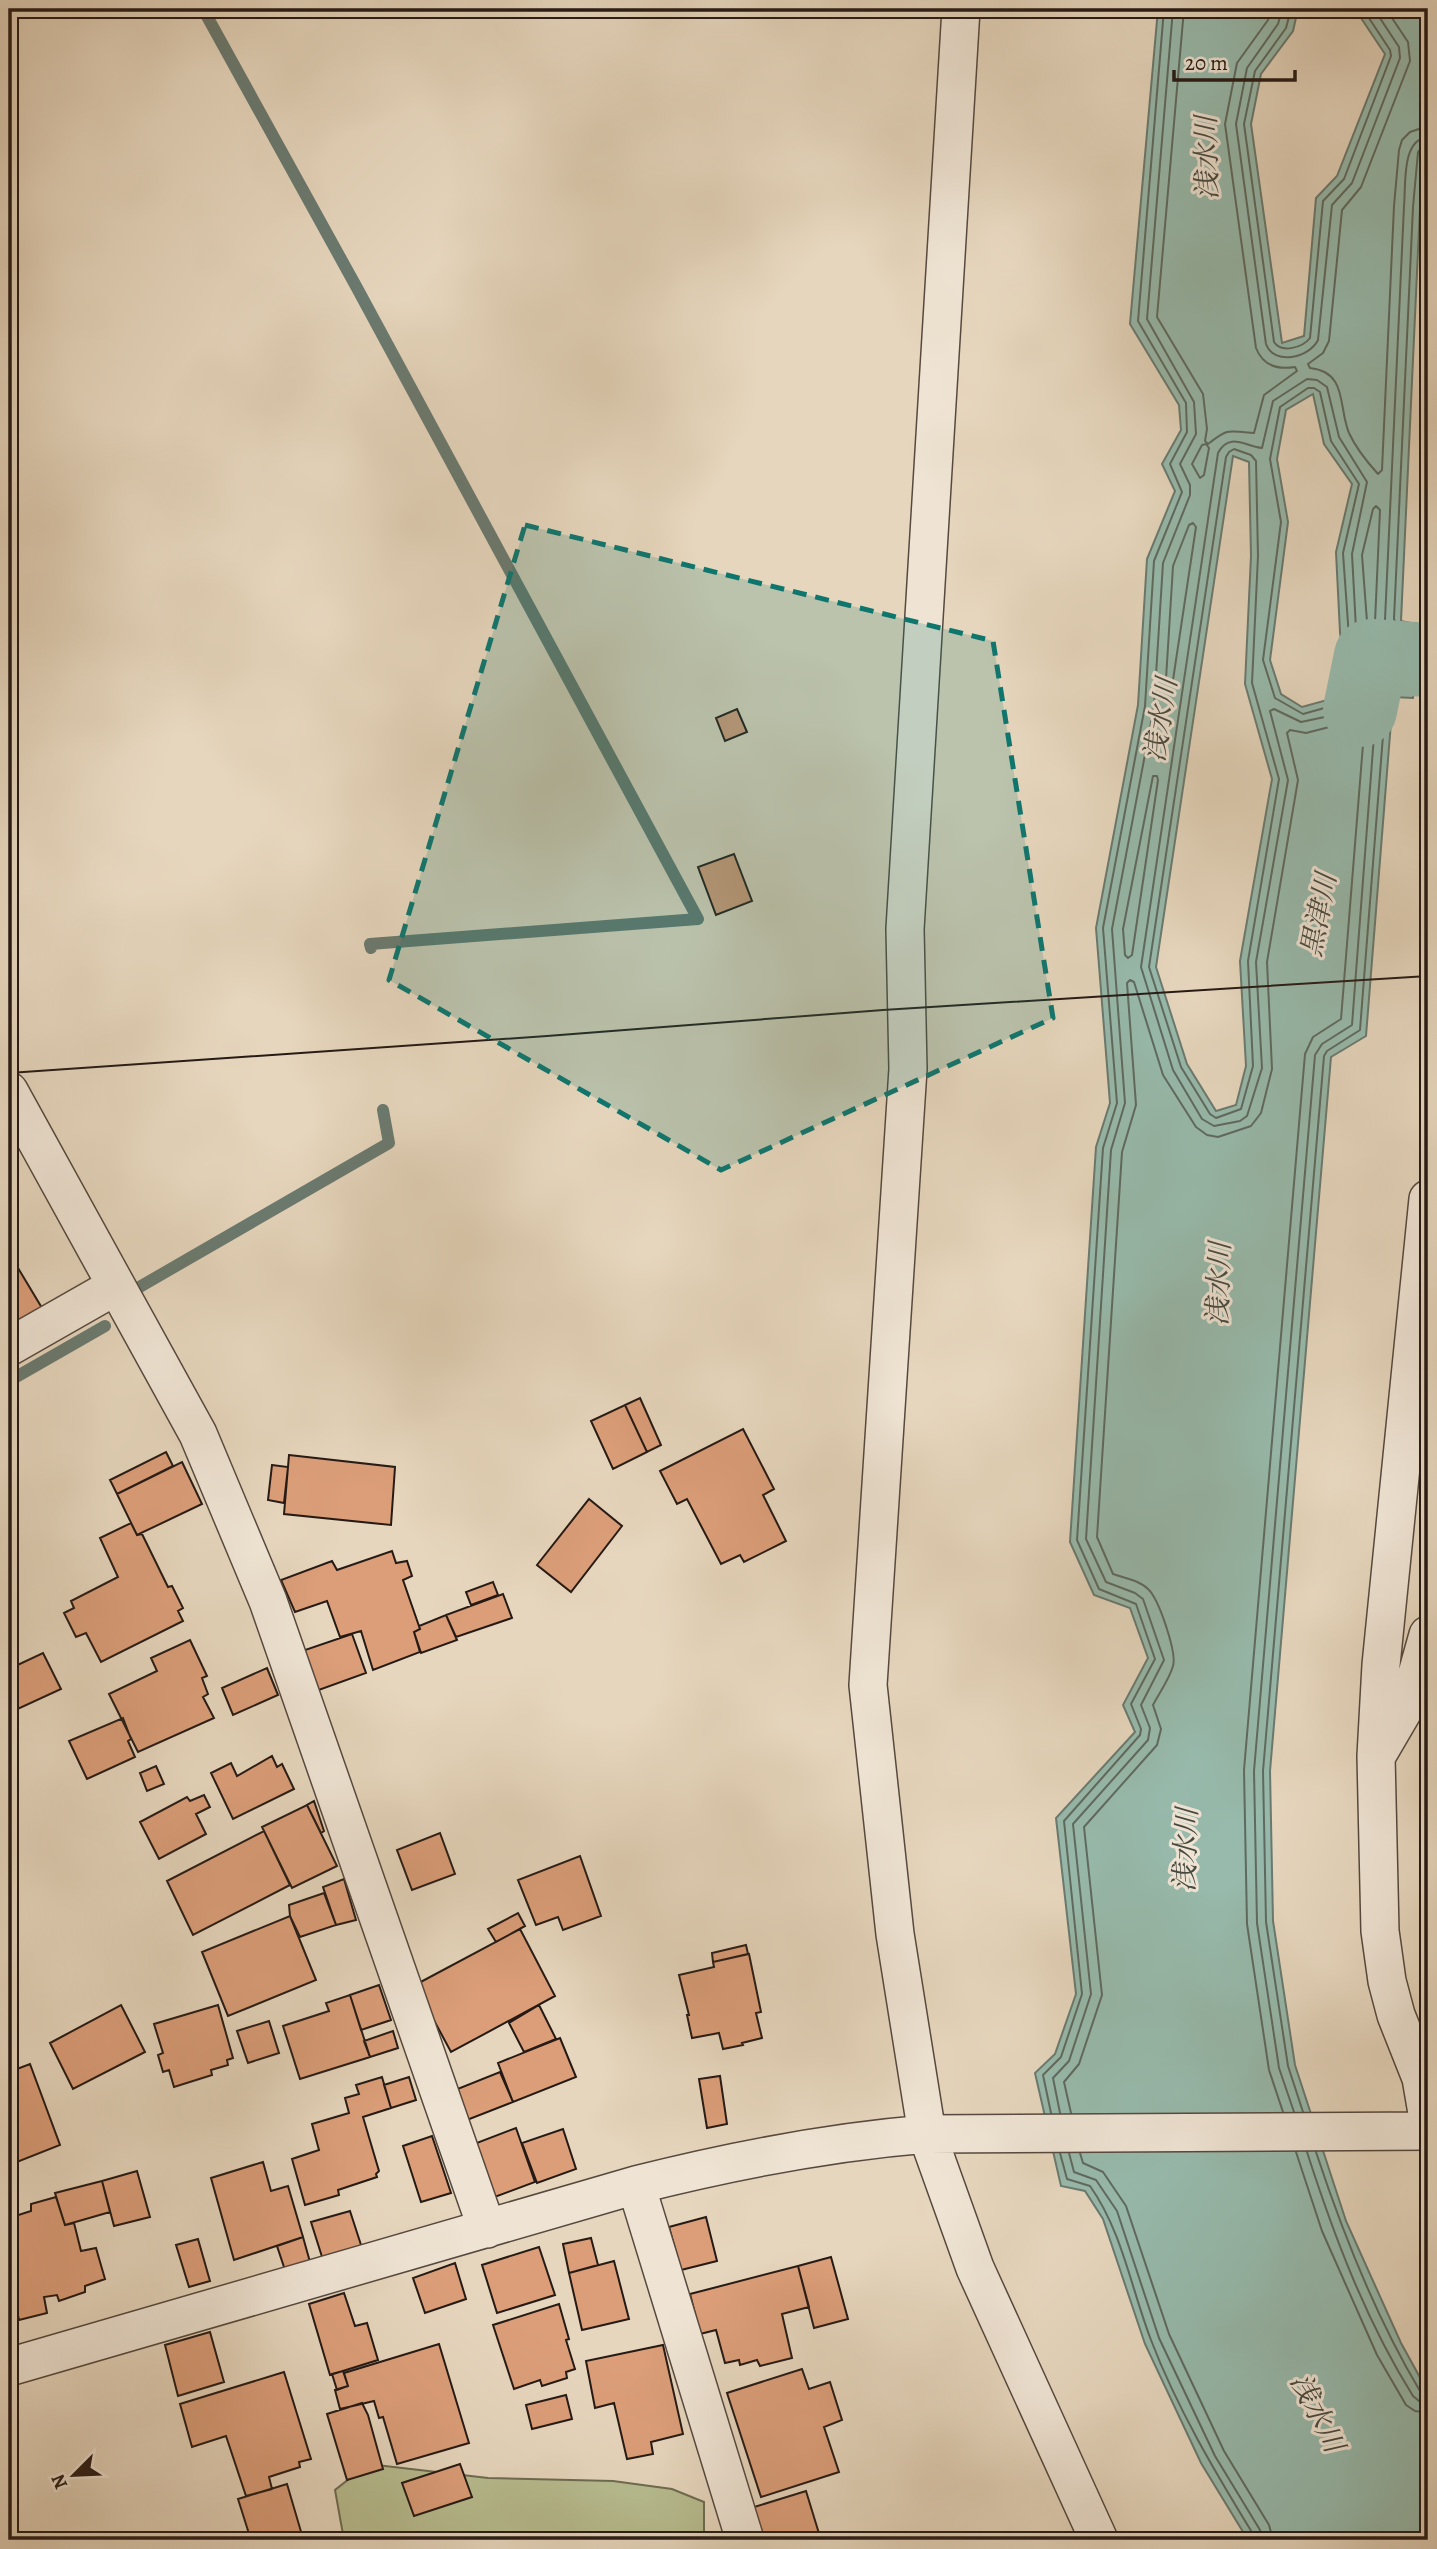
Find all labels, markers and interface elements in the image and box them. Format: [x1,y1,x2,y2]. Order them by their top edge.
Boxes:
scale bar [1174,38,1295,82]
text: 20 m [1185,49,1228,77]
water label: 浅水川 [1187,113,1227,200]
water label: 浅水川 [1136,673,1187,764]
water label: 黒津川 [1292,867,1346,960]
water label: 浅水川 [1199,1238,1240,1327]
water label: 浅水川 [1166,1804,1207,1893]
water label: 浅水川 [1281,2367,1354,2462]
north arrow [38,2440,108,2510]
text: N [45,2470,74,2493]

